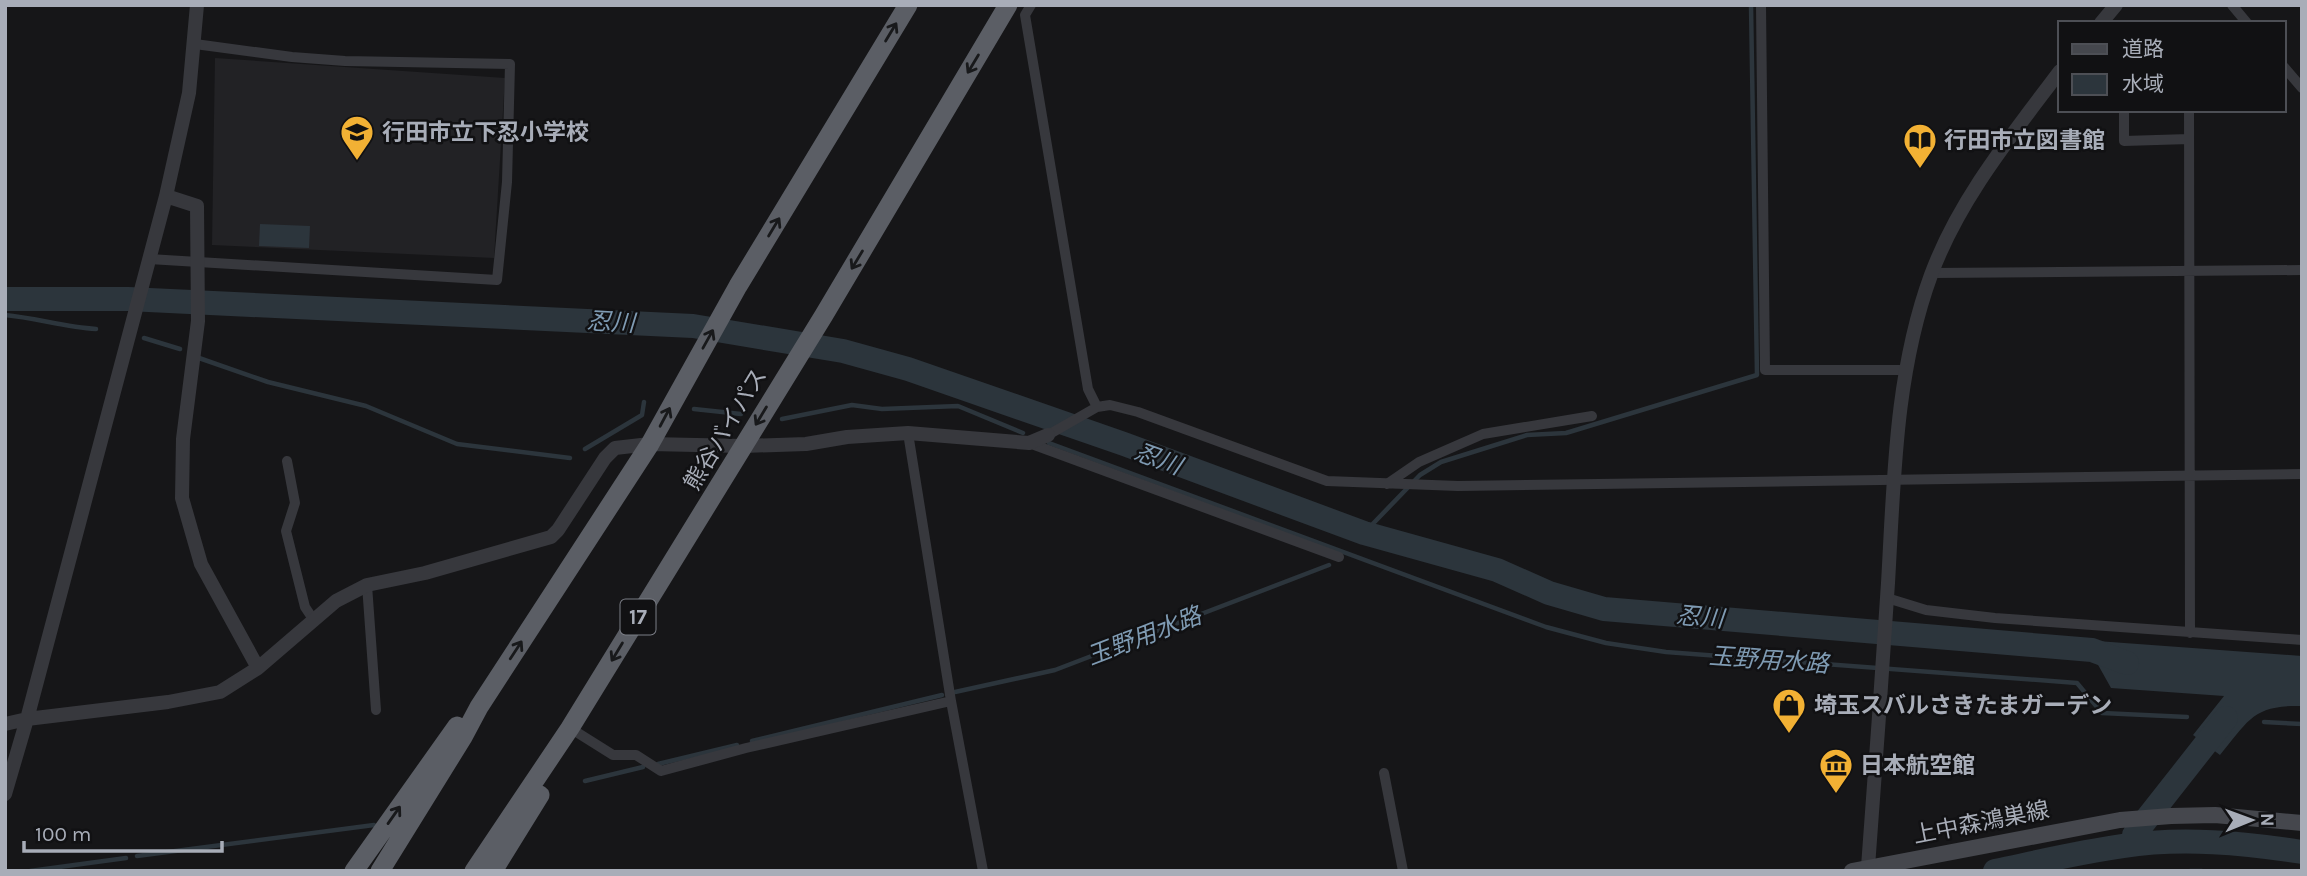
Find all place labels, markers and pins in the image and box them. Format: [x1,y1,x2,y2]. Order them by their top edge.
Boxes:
school or university icon: 行田市立下忍小学校 [338,113,376,162]
place label: 行田市立下忍小学校 [382,119,589,146]
library icon: 行田市立図書館 [1901,121,1939,170]
place label: 行田市立図書館 [1944,127,2105,154]
shop icon: 埼玉スバルさきたまガーデン [1770,686,1808,735]
place label: 埼玉スバルさきたまガーデン [1814,692,2112,719]
museum icon: 日本航空館 [1817,746,1855,795]
place label: 日本航空館 [1860,752,1975,779]

